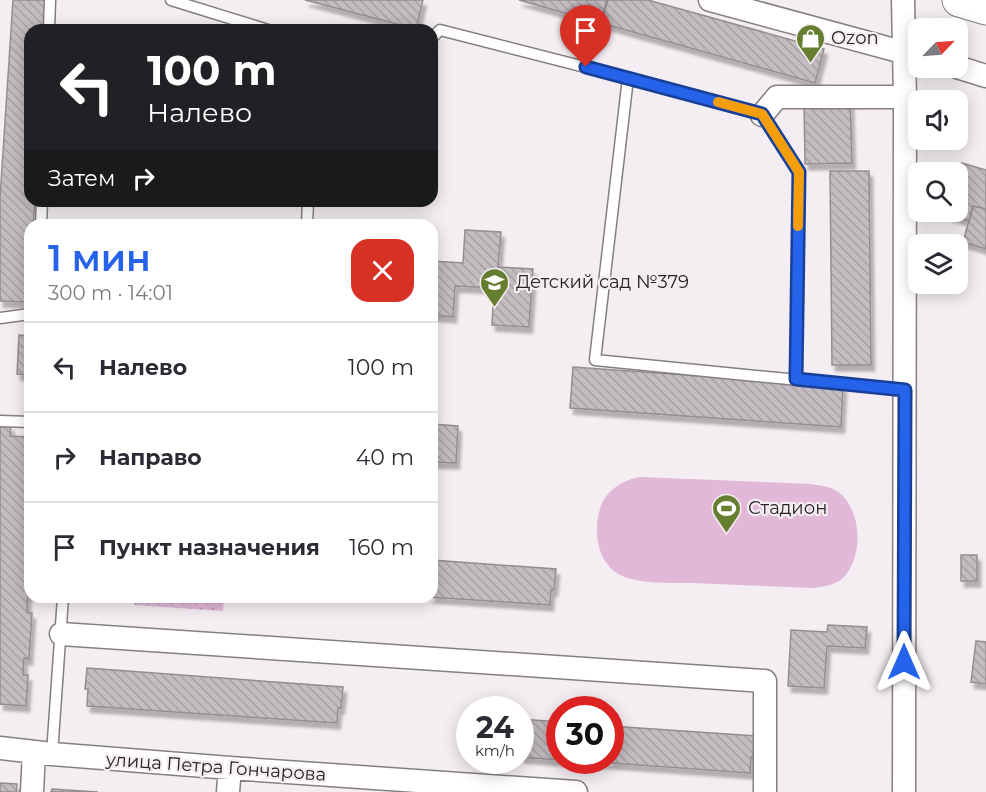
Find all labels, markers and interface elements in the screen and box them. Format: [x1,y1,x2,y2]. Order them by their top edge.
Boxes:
pin [560,5,611,67]
icon: arrive [569,14,602,47]
north arrow [908,18,968,78]
map controls [908,18,968,294]
shop icon: Ozon [794,22,826,64]
place label: Ozon [831,27,879,49]
text: 100 m [147,44,276,96]
icon: left [48,48,126,126]
button: sound [908,90,968,150]
text: Налево [147,96,252,129]
icon: right [127,162,160,195]
button: search [908,162,968,222]
text: Затем [48,165,115,192]
button: layers [908,234,968,294]
text: 1 мин [48,236,151,280]
button: close [351,239,414,302]
school or university icon: Детский сад №379 [479,266,511,308]
place label: Детский сад №379 [516,271,689,293]
text: 300 m · 14:01 [48,281,173,305]
icon: left [48,351,81,384]
text: Налево [99,354,187,381]
text: 100 m [348,354,414,381]
icon: right [48,441,81,474]
text: Направо [99,444,202,471]
text: 40 m [356,444,414,471]
sports icon: Стадион [711,492,743,534]
place label: Стадион [748,497,827,519]
icon: arrive [48,531,81,564]
text: Пункт назначения [99,534,320,561]
text: 160 m [349,534,414,561]
position arrow [872,630,936,694]
speed limit sign: 30 [546,696,624,774]
text: 24 [476,709,514,746]
text: km/h [475,741,515,760]
street label: улица Петра Гончарова [104,748,327,786]

